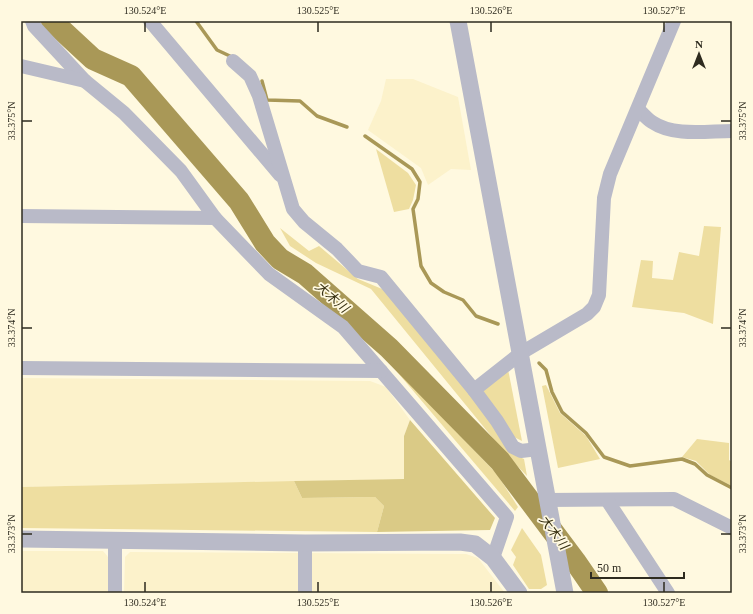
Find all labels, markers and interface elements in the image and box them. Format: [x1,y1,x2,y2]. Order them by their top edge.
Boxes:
text: 130.524°E [124,5,166,16]
text: 130.525°E [297,5,339,16]
text: 130.526°E [470,5,512,16]
text: 130.527°E [643,5,685,16]
north arrow [679,34,719,74]
text: N [695,38,703,50]
text: 33.375°N [6,102,17,140]
text: 33.375°N [737,102,748,140]
water label: 大木川 [312,279,353,317]
text: 33.374°N [6,309,17,347]
text: 33.374°N [737,309,748,347]
water label: 大木川 [536,512,573,554]
text: 33.373°N [6,515,17,553]
text: 33.373°N [737,515,748,553]
scale bar [591,554,684,580]
text: 50 m [597,561,622,575]
text: 130.524°E [124,597,166,608]
text: 130.525°E [297,597,339,608]
text: 130.526°E [470,597,512,608]
text: 130.527°E [643,597,685,608]

